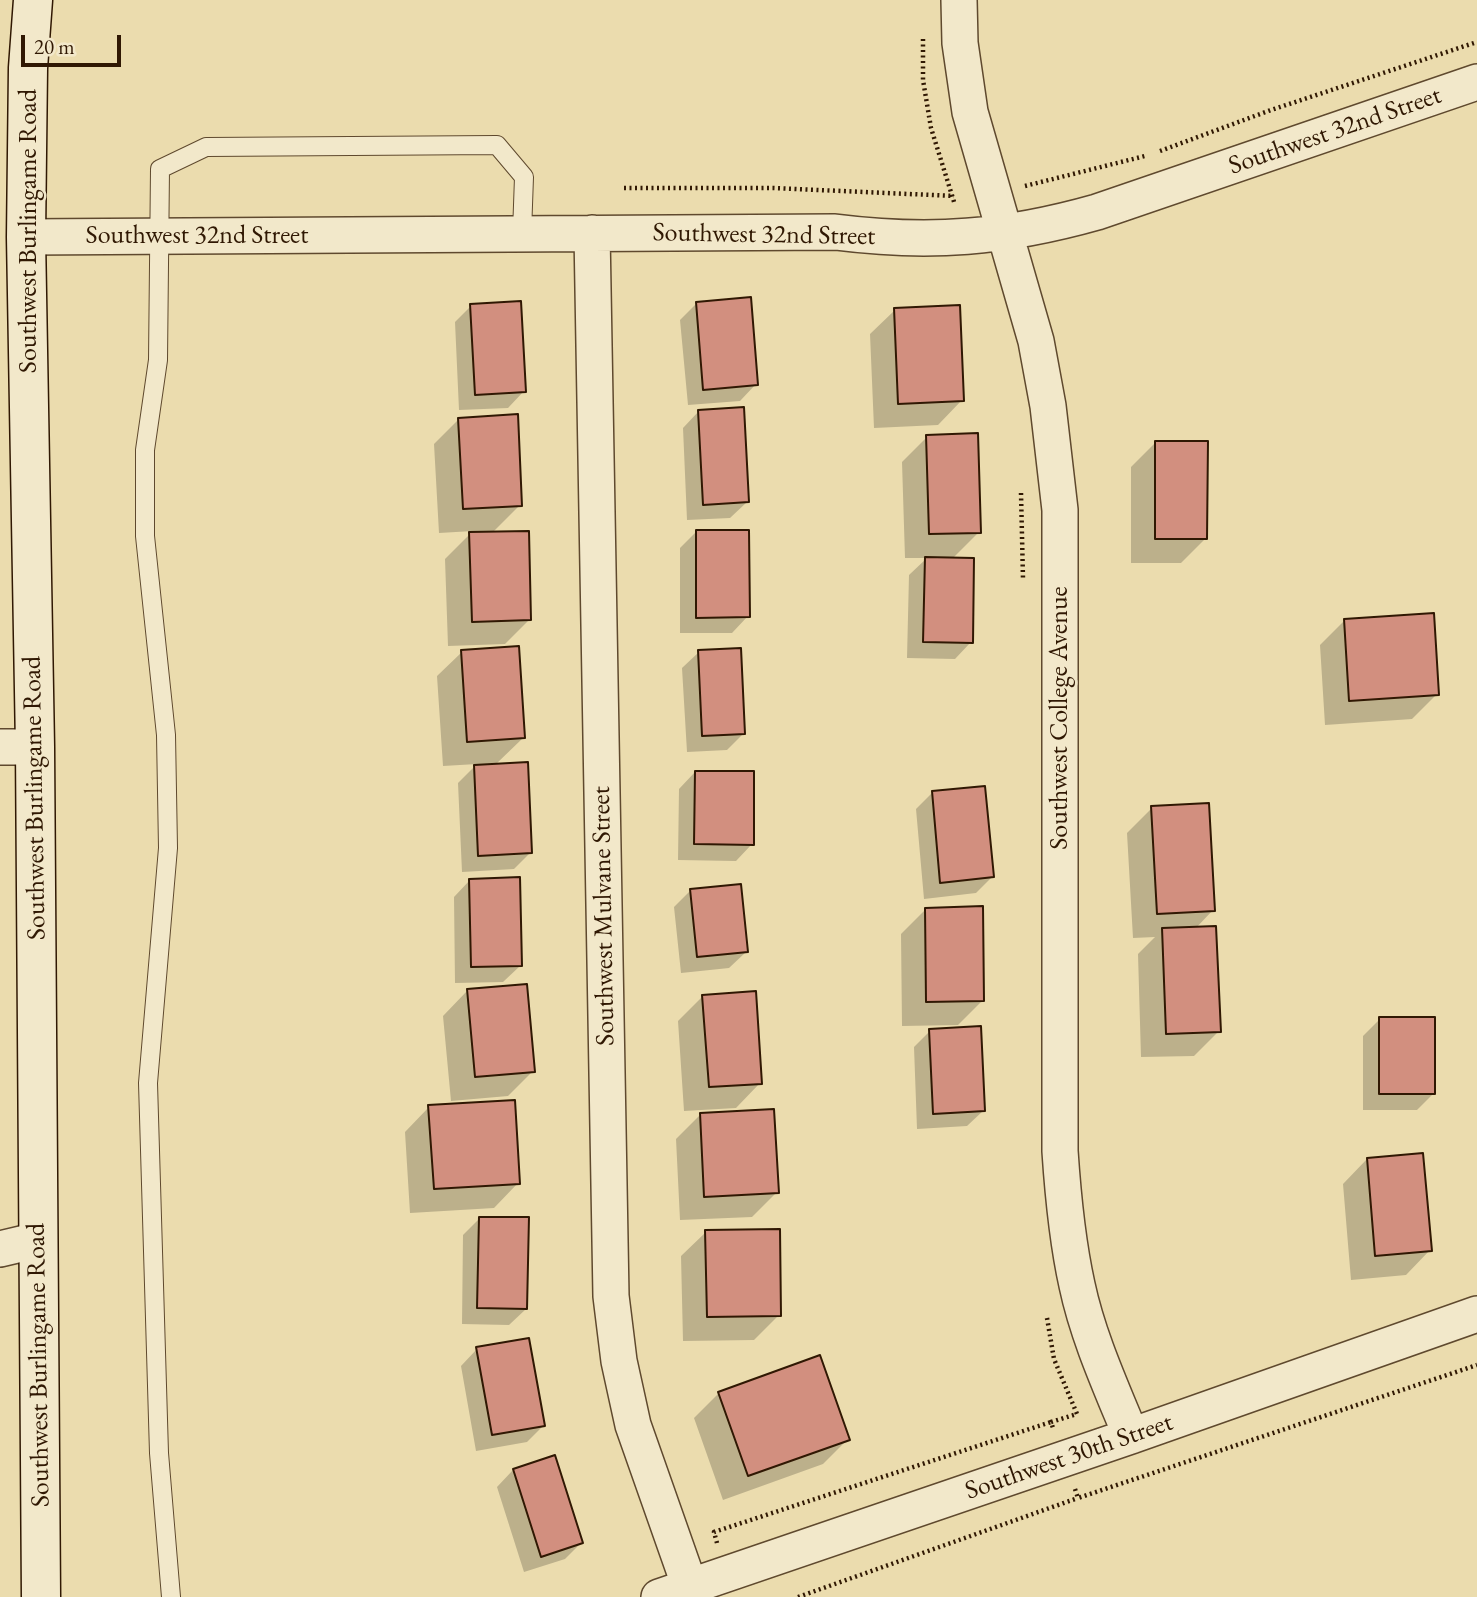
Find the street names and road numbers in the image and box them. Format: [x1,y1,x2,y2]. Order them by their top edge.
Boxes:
street label: Southwest 32nd Street [1225,80,1445,182]
street label: Southwest Burlingame Road [13,89,45,373]
street label: Southwest 32nd Street [652,217,876,253]
street label: Southwest 32nd Street [86,220,308,252]
street label: Southwest College Avenue [1044,586,1076,850]
street label: Southwest Burlingame Road [17,656,53,940]
street label: Southwest Mulvane Street [586,786,622,1046]
street label: Southwest Burlingame Road [21,1223,57,1507]
street label: Southwest 30th Street [961,1407,1177,1507]

